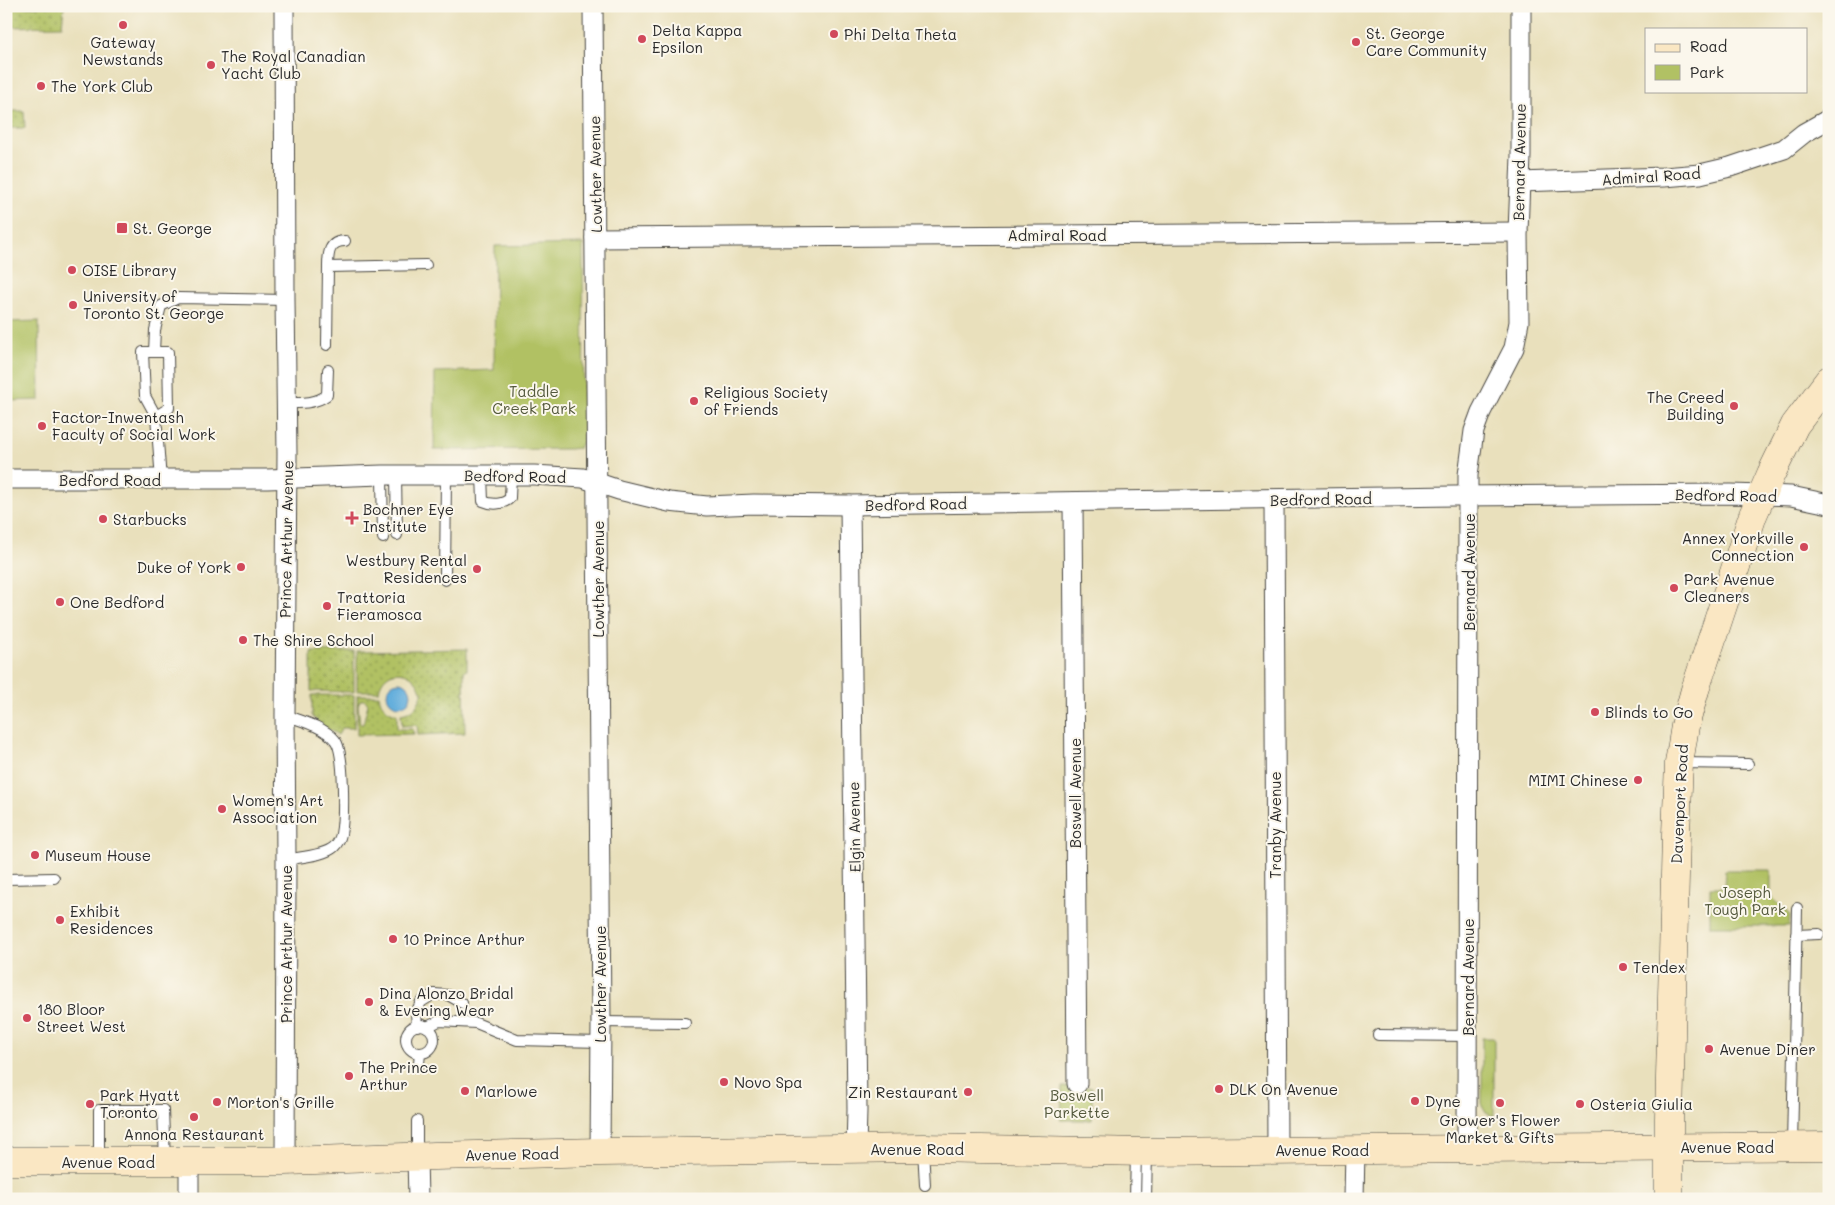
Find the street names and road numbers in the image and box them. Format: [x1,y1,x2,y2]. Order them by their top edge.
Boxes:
street label: Bernard Avenue [1508,103,1530,221]
street label: Lowther Avenue [584,115,606,233]
street label: Admiral Road [1601,163,1701,189]
street label: Admiral Road [1007,225,1107,245]
street label: Prince Arthur Avenue [275,460,297,618]
street label: Bedford Road [464,465,566,487]
street label: Bedford Road [59,470,161,490]
street label: Bedford Road [1675,484,1777,506]
street label: Bedford Road [1270,488,1372,510]
street label: Bedford Road [865,493,967,515]
street label: Bernard Avenue [1459,513,1479,631]
street label: Lowther Avenue [588,520,608,638]
street label: Boswell Avenue [1065,738,1085,848]
street label: Davenport Road [1666,744,1692,864]
street label: Tranby Avenue [1265,771,1285,879]
street label: Elgin Avenue [843,781,865,873]
street label: Prince Arthur Avenue [276,865,296,1023]
street label: Bernard Avenue [1458,918,1478,1036]
street label: Lowther Avenue [590,925,610,1043]
street label: Avenue Road [1680,1137,1774,1157]
street label: Avenue Road [870,1139,964,1159]
street label: Avenue Road [1275,1140,1369,1160]
street label: Avenue Road [465,1143,559,1165]
street label: Avenue Road [61,1152,155,1172]

